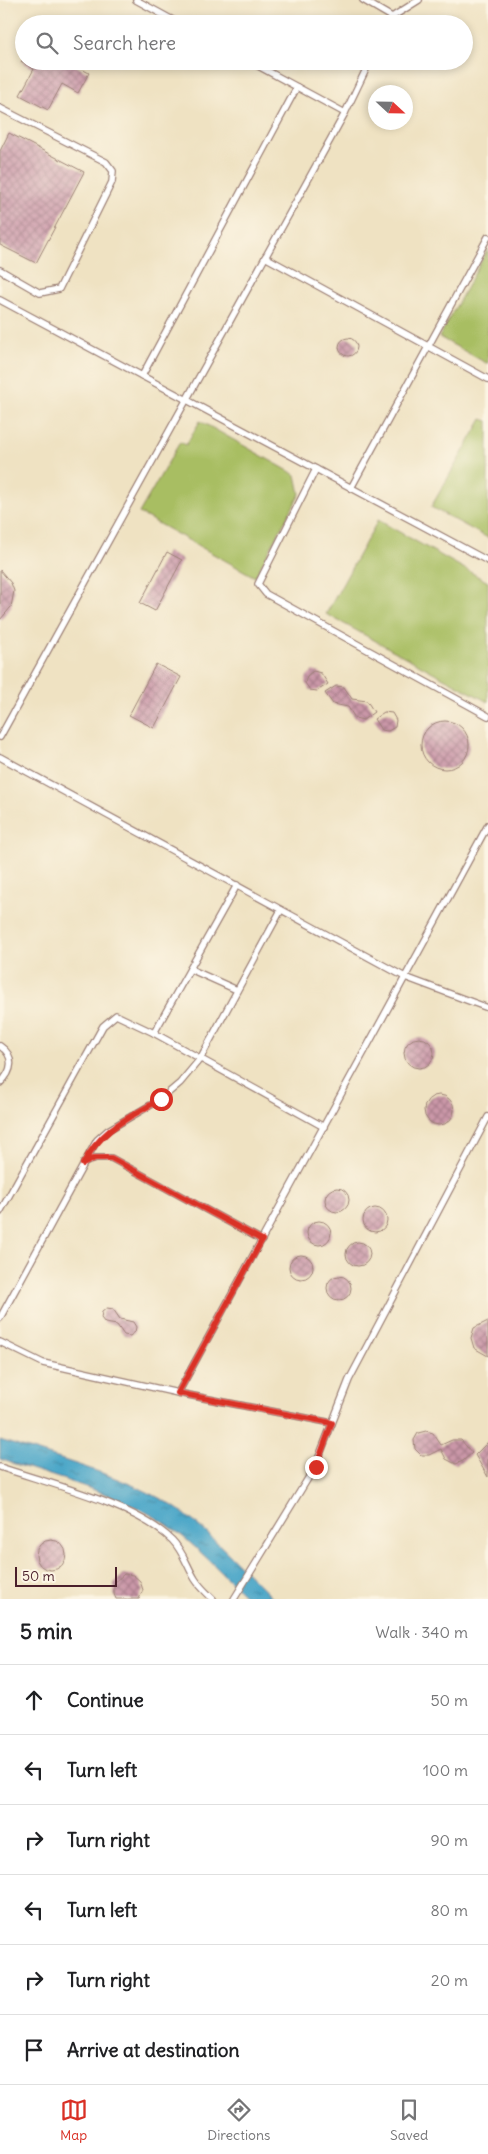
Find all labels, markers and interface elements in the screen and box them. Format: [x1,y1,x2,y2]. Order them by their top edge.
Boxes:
search box [15,15,473,70]
icon: search [33,29,61,57]
text: Search here [73,31,176,55]
north arrow [368,85,413,130]
route start [150,1088,173,1111]
route end [305,1456,328,1479]
scale bar [15,1564,118,1587]
text: 50 m [22,1567,55,1585]
text: 5 min [20,1618,72,1645]
text: Walk · 340 m [375,1622,468,1642]
icon: ahead [20,1686,48,1714]
text: Continue [67,1688,144,1712]
text: 50 m [430,1690,468,1710]
icon: left [20,1756,48,1784]
text: Turn left [67,1758,137,1782]
text: 100 m [423,1760,468,1780]
icon: right [20,1826,48,1854]
text: Turn right [67,1828,150,1852]
text: 90 m [430,1830,468,1850]
icon: left [20,1896,48,1924]
text: Turn left [67,1898,137,1922]
text: 80 m [430,1900,468,1920]
icon: right [20,1966,48,1994]
text: Turn right [67,1968,150,1992]
text: 20 m [431,1970,468,1990]
icon: arrive [20,2036,48,2064]
text: Arrive at destination [67,2038,240,2062]
tab: Map [60,2096,88,2144]
tab: Directions [207,2096,270,2144]
tab: Saved [390,2096,428,2144]

